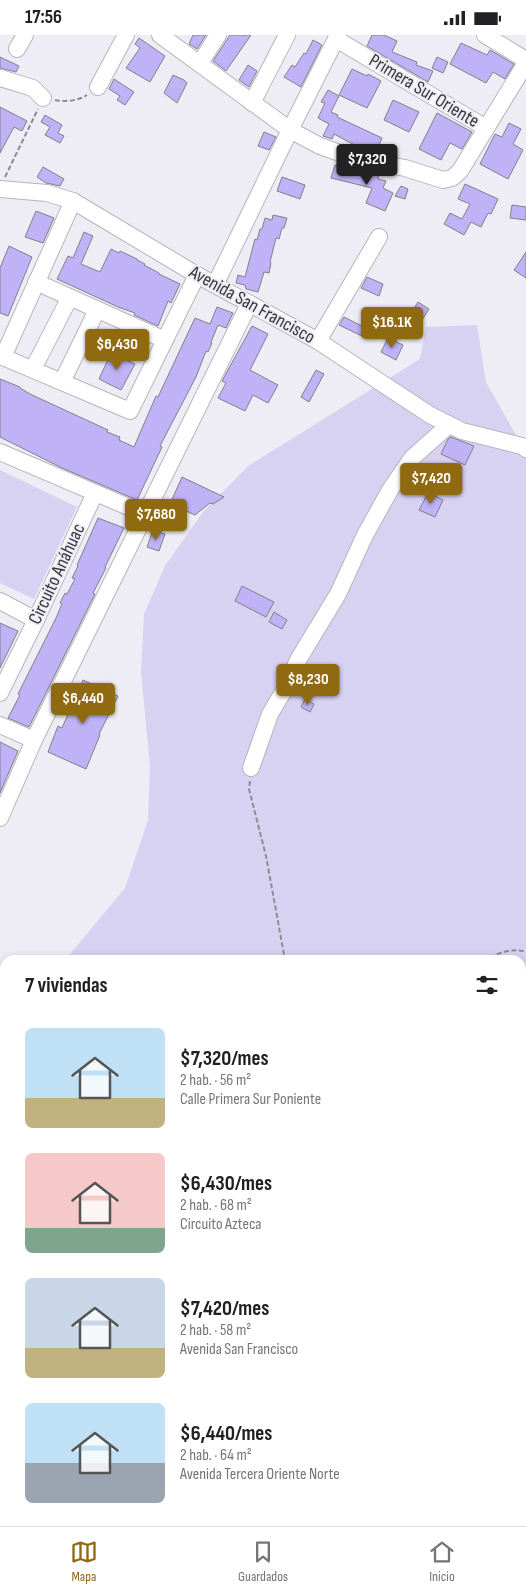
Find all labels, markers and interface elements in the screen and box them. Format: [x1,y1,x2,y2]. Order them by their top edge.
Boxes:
text: 17:56 [25,6,62,29]
street label: Primera Sur Oriente [365,49,483,133]
pin: $7,320 [326,143,408,186]
text: $7,320 [347,150,387,169]
street label: Avenida San Francisco [184,260,319,349]
pin: $16.1K [351,307,433,349]
text: $16.1K [372,313,412,332]
pin: $6,430 [76,329,158,371]
text: $6,430 [96,335,138,354]
pin: $7,420 [390,463,472,505]
text: $7,420 [411,469,451,488]
pin: $7,680 [115,499,197,541]
text: $7,680 [136,505,176,524]
street label: Circuito Anáhuac [24,520,90,628]
pin: $8,230 [267,663,349,706]
text: $8,230 [287,670,329,689]
pin: $6,440 [42,683,124,725]
text: $6,440 [62,689,104,708]
icon: filters [473,971,501,999]
text: 7 viviendas [25,973,108,998]
text: $7,320/mes [180,1046,269,1071]
icon: home [65,1048,125,1108]
text: 2 hab. · 56 m² [180,1071,251,1090]
text: Calle Primera Sur Poniente [180,1090,321,1109]
text: $6,430/mes [180,1171,272,1196]
icon: home [65,1173,125,1233]
text: 2 hab. · 68 m² [180,1196,252,1215]
text: Circuito Azteca [180,1215,261,1234]
text: $7,420/mes [180,1296,269,1321]
icon: home [65,1298,125,1358]
text: 2 hab. · 58 m² [180,1321,251,1340]
text: Avenida San Francisco [180,1340,298,1359]
text: $6,440/mes [180,1421,272,1446]
icon: home [65,1423,125,1483]
text: 2 hab. · 64 m² [180,1446,252,1465]
text: Avenida Tercera Oriente Norte [180,1465,340,1484]
tab: Mapa [70,1538,98,1585]
tab: Guardados [238,1538,288,1585]
tab: Inicio [428,1538,456,1585]

